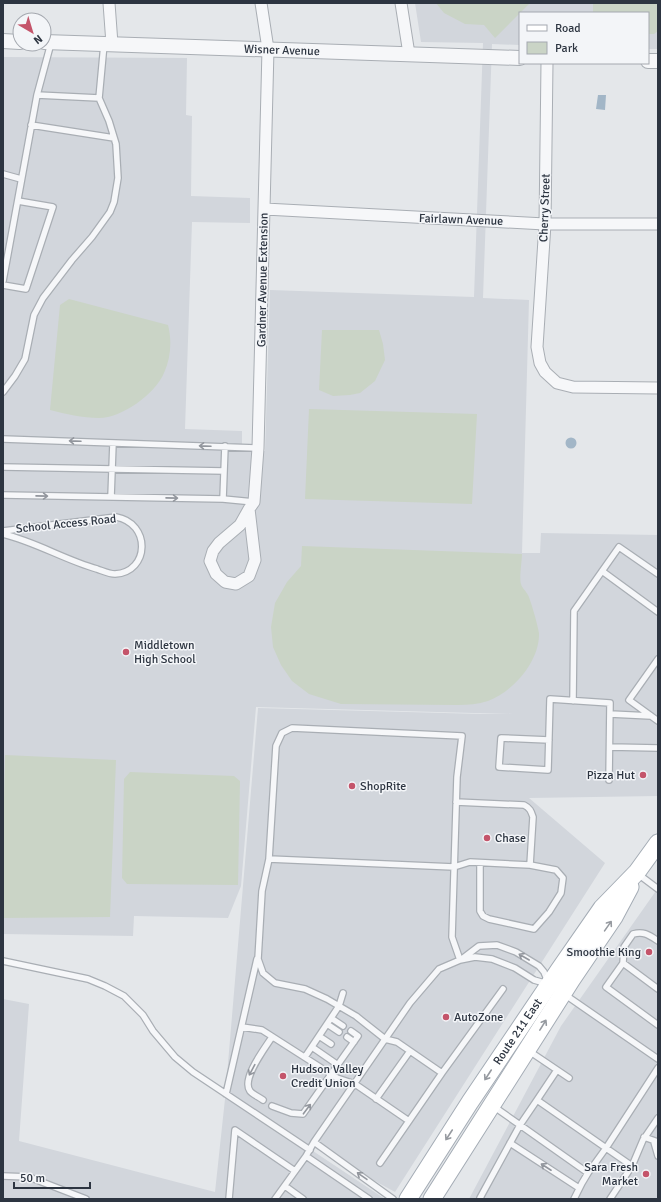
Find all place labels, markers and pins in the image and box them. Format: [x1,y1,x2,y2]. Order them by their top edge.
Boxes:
place label: Middletown High School [134,638,196,667]
marker: Middletown High School [121,647,131,657]
place label: Pizza Hut [587,768,635,783]
marker: Pizza Hut [638,770,648,780]
place label: ShopRite [360,779,406,794]
marker: ShopRite [347,781,357,791]
place label: Chase [495,831,526,846]
marker: Chase [482,833,492,843]
place label: Smoothie King [566,945,641,960]
marker: Smoothie King [644,947,654,957]
place label: AutoZone [454,1010,503,1025]
marker: AutoZone [441,1012,451,1022]
place label: Hudson Valley Credit Union [291,1062,364,1091]
marker: Hudson Valley Credit Union [278,1071,288,1081]
place label: Sara Fresh Market [584,1160,638,1189]
marker: Sara Fresh Market [641,1169,651,1179]

